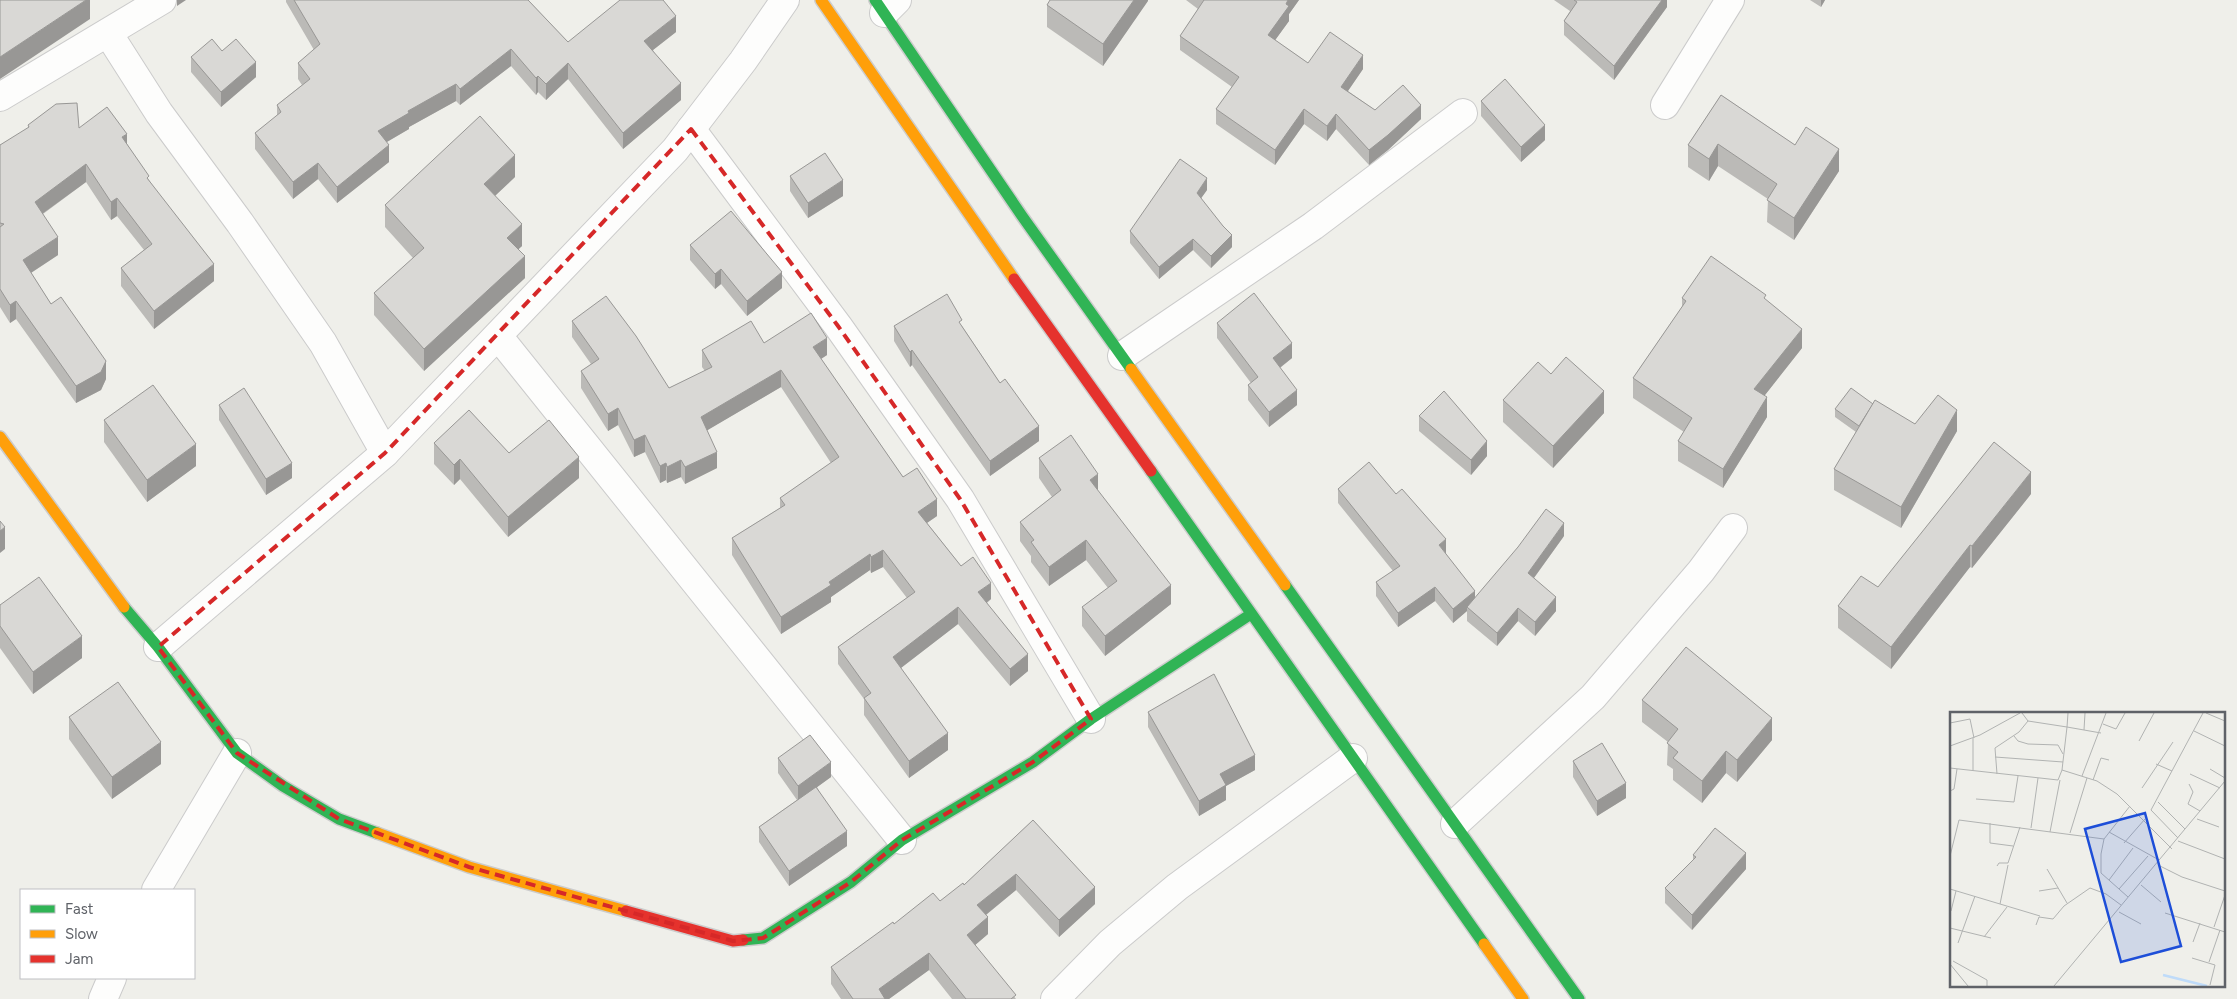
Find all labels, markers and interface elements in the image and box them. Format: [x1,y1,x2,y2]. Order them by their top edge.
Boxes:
inset map [1950,712,2224,986]
legend [20,889,195,979]
text: Fast [65,900,94,918]
text: Slow [65,925,98,943]
text: Jam [65,950,93,968]

